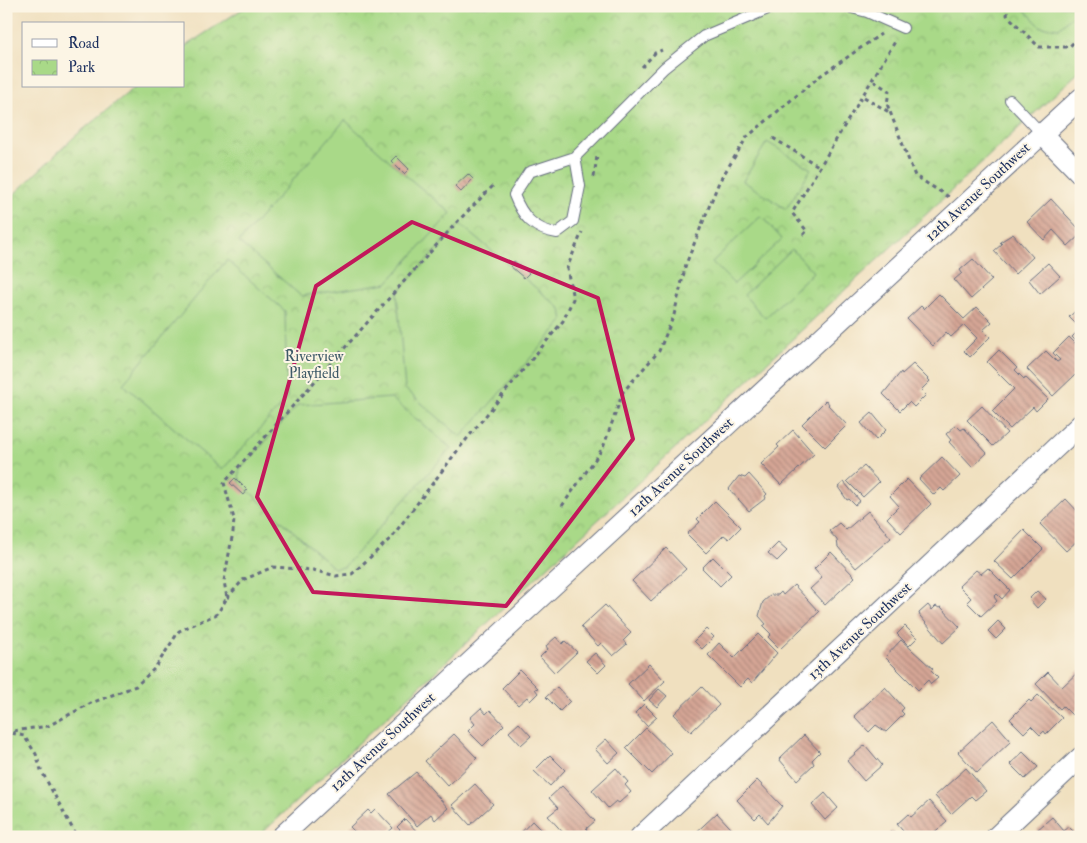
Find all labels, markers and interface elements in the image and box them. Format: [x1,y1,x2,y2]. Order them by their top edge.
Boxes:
legend [22,22,185,88]
text: Road [68,34,100,53]
text: Park [68,58,95,77]
street label: 12th Avenue Southwest [922,138,1035,246]
park label: Riverview Playfield [285,347,344,383]
street label: 12th Avenue Southwest [625,413,738,521]
street label: 13th Avenue Southwest [804,578,916,684]
street label: 12th Avenue Southwest [327,688,440,796]

